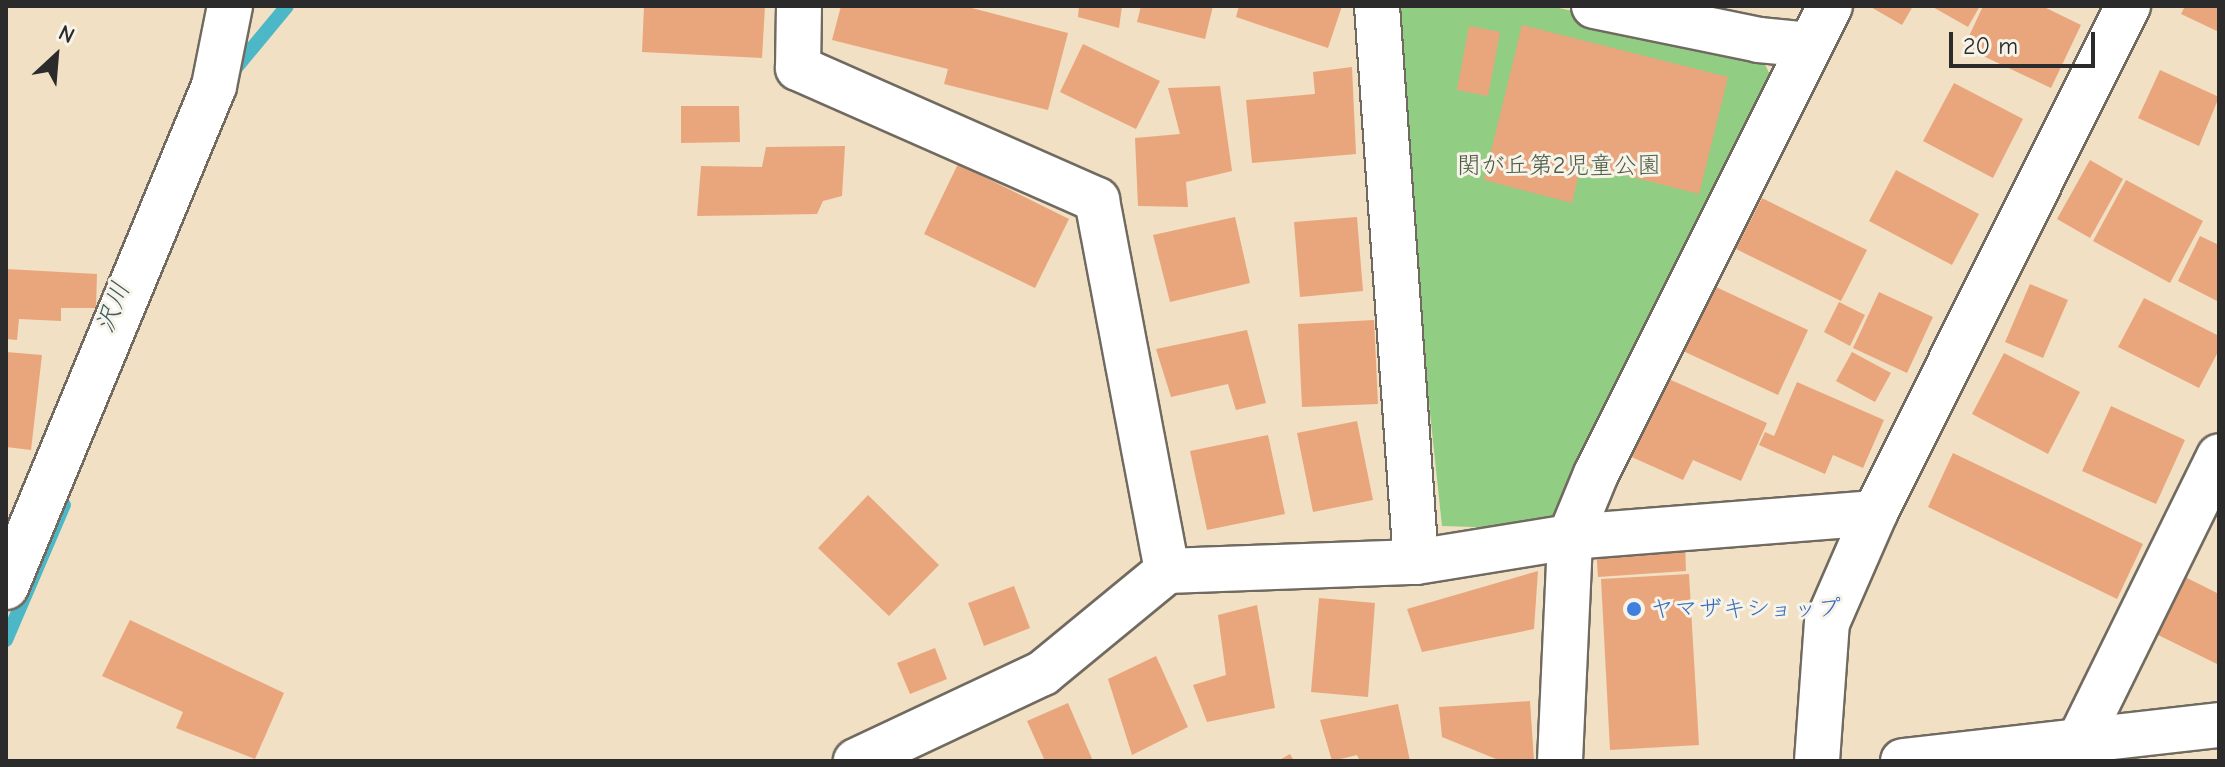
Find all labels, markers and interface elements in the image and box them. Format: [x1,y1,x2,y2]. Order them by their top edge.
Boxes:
north arrow [16,16,96,96]
scale bar [1953,16,2099,66]
text: N [54,20,79,49]
text: 20 m [1963,32,2018,60]
park label: 関が丘第2児童公園 [1457,152,1661,180]
water label: 沢川 [90,278,138,338]
place label: ヤマザキショップ [1650,595,1842,623]
marker: ヤマザキショップ [1625,600,1643,618]

